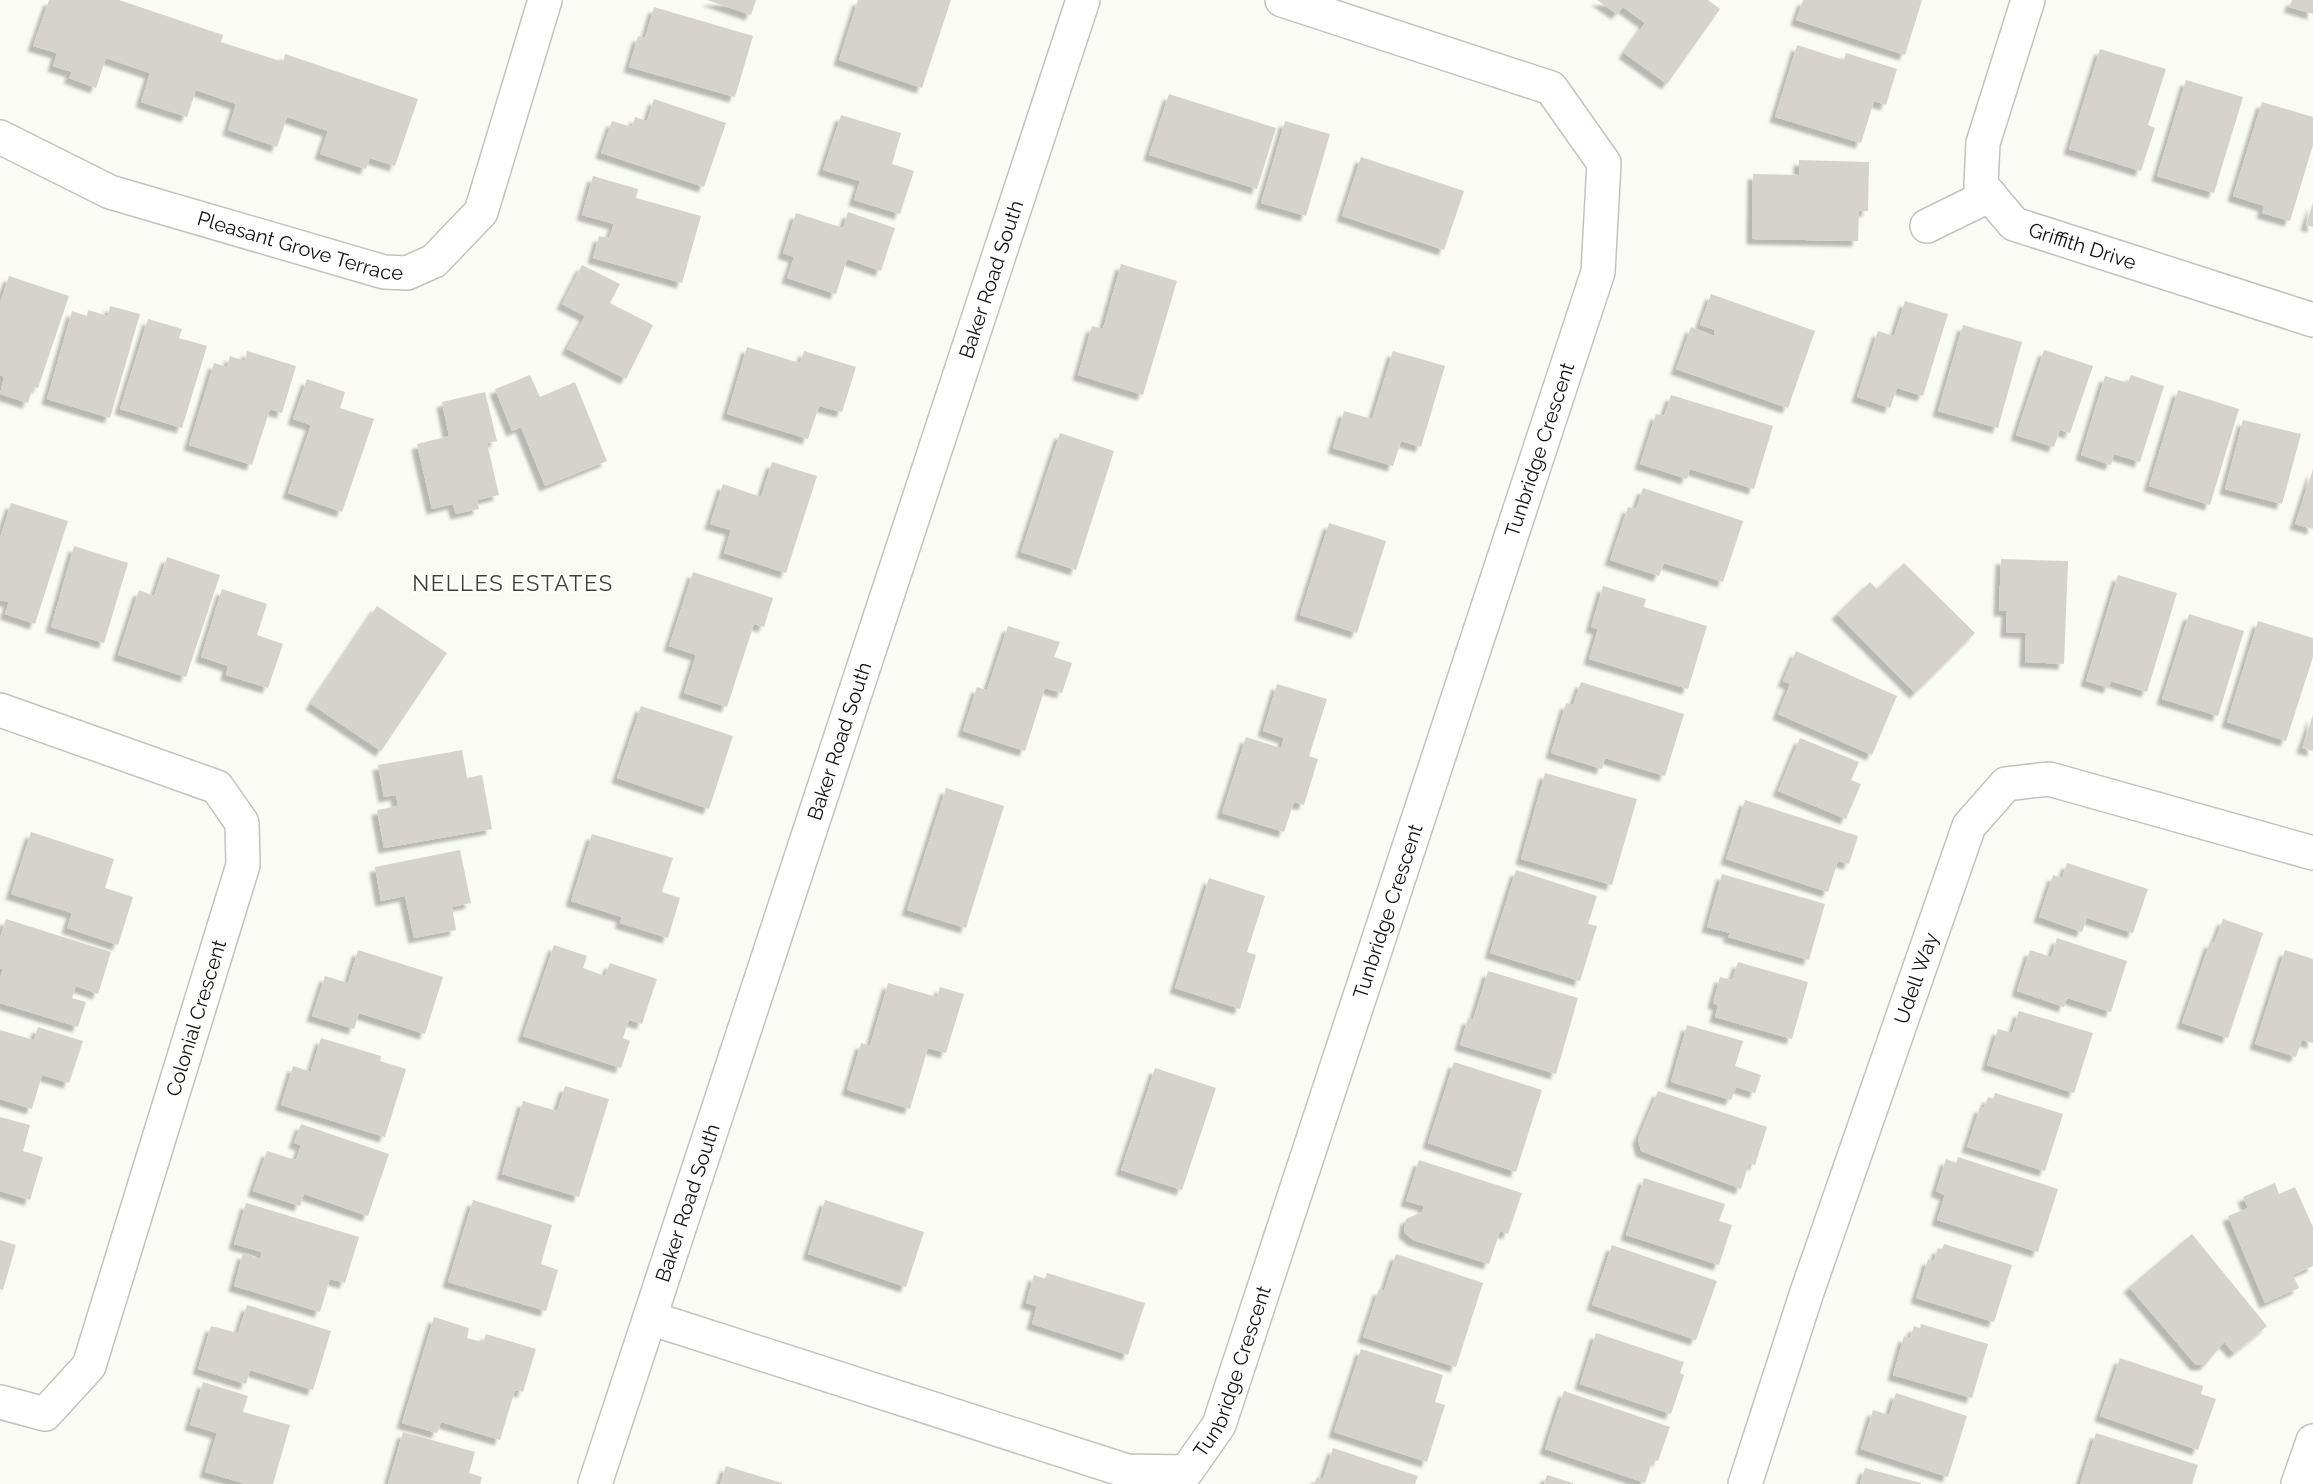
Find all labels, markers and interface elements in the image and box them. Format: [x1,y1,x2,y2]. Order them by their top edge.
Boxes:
street label: Baker Road South [954,197,1028,362]
street label: Pleasant Grove Terrace [195,206,404,285]
street label: Griffith Drive [2026,217,2140,275]
street label: Tunbridge Crescent [1500,359,1580,540]
district label: NELLES ESTATES [412,570,614,596]
street label: Baker Road South [802,659,876,823]
street label: Tunbridge Crescent [1348,821,1428,1002]
street label: Udell Way [1889,929,1943,1027]
street label: Colonial Crescent [161,937,231,1099]
street label: Baker Road South [650,1121,725,1285]
street label: Tunbridge Crescent [1188,1282,1276,1462]

